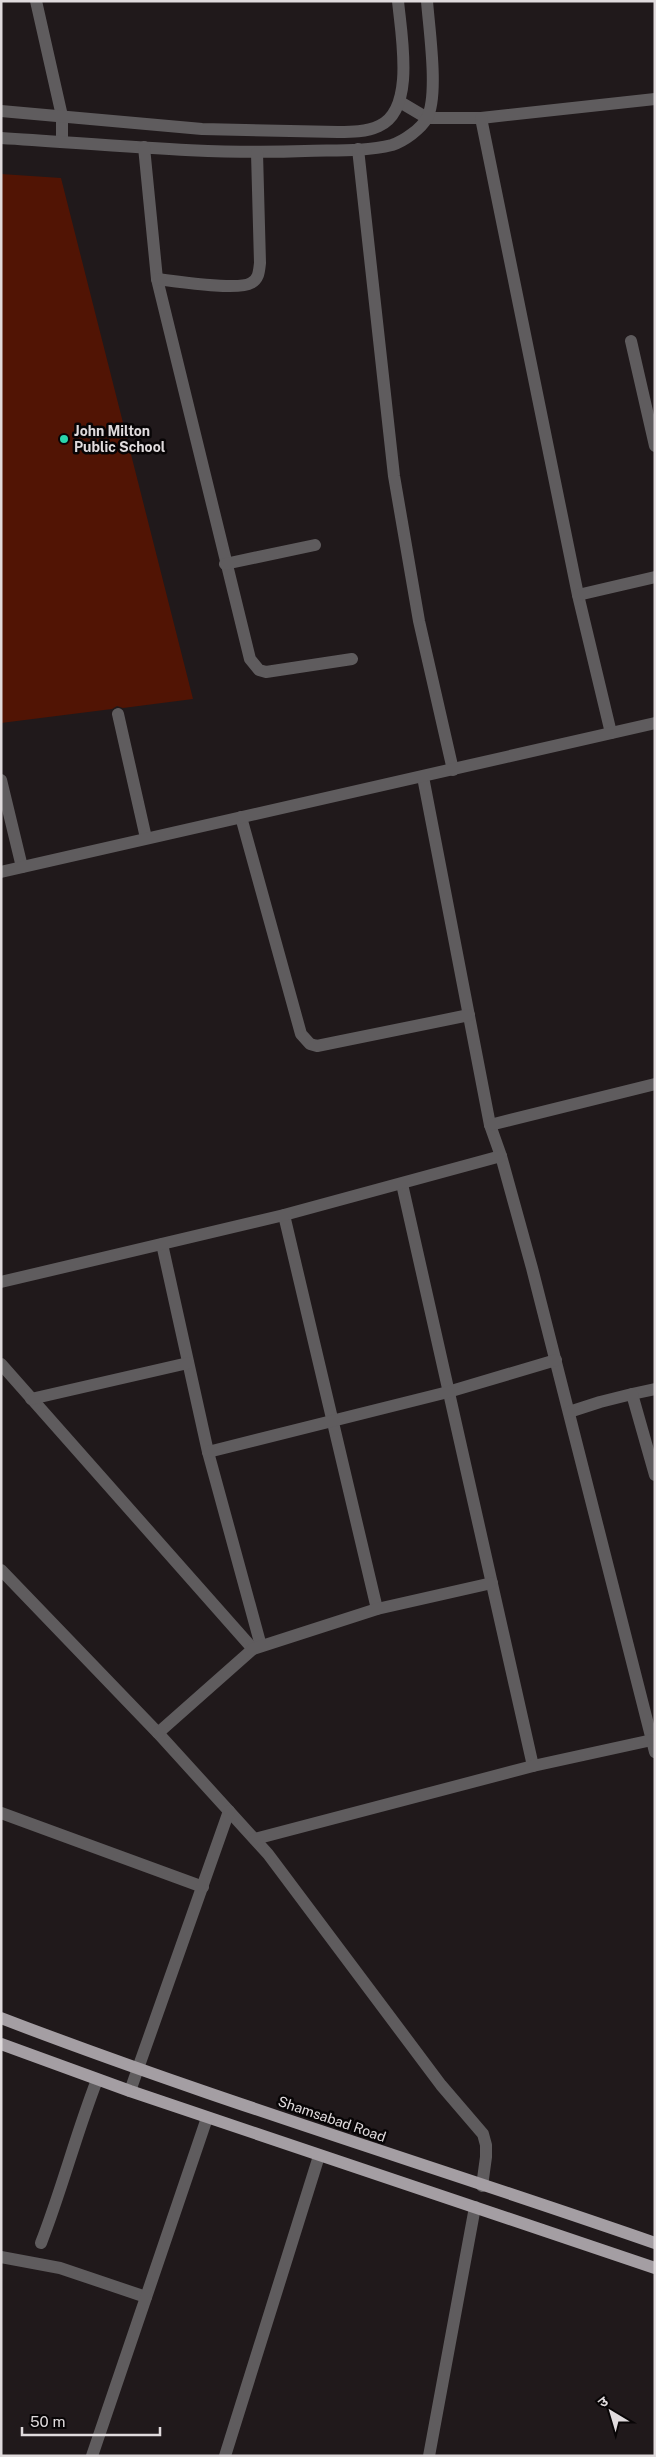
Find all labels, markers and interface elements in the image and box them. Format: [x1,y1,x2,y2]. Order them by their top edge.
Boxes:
place label: John Milton Public School [74,423,166,455]
marker: John Milton Public School [58,433,70,445]
street label: Shamsabad Road [276,2093,388,2145]
north arrow [586,2387,636,2437]
text: उ [595,2392,612,2411]
scale bar [22,2404,160,2436]
text: 50 m [30,2413,65,2430]

